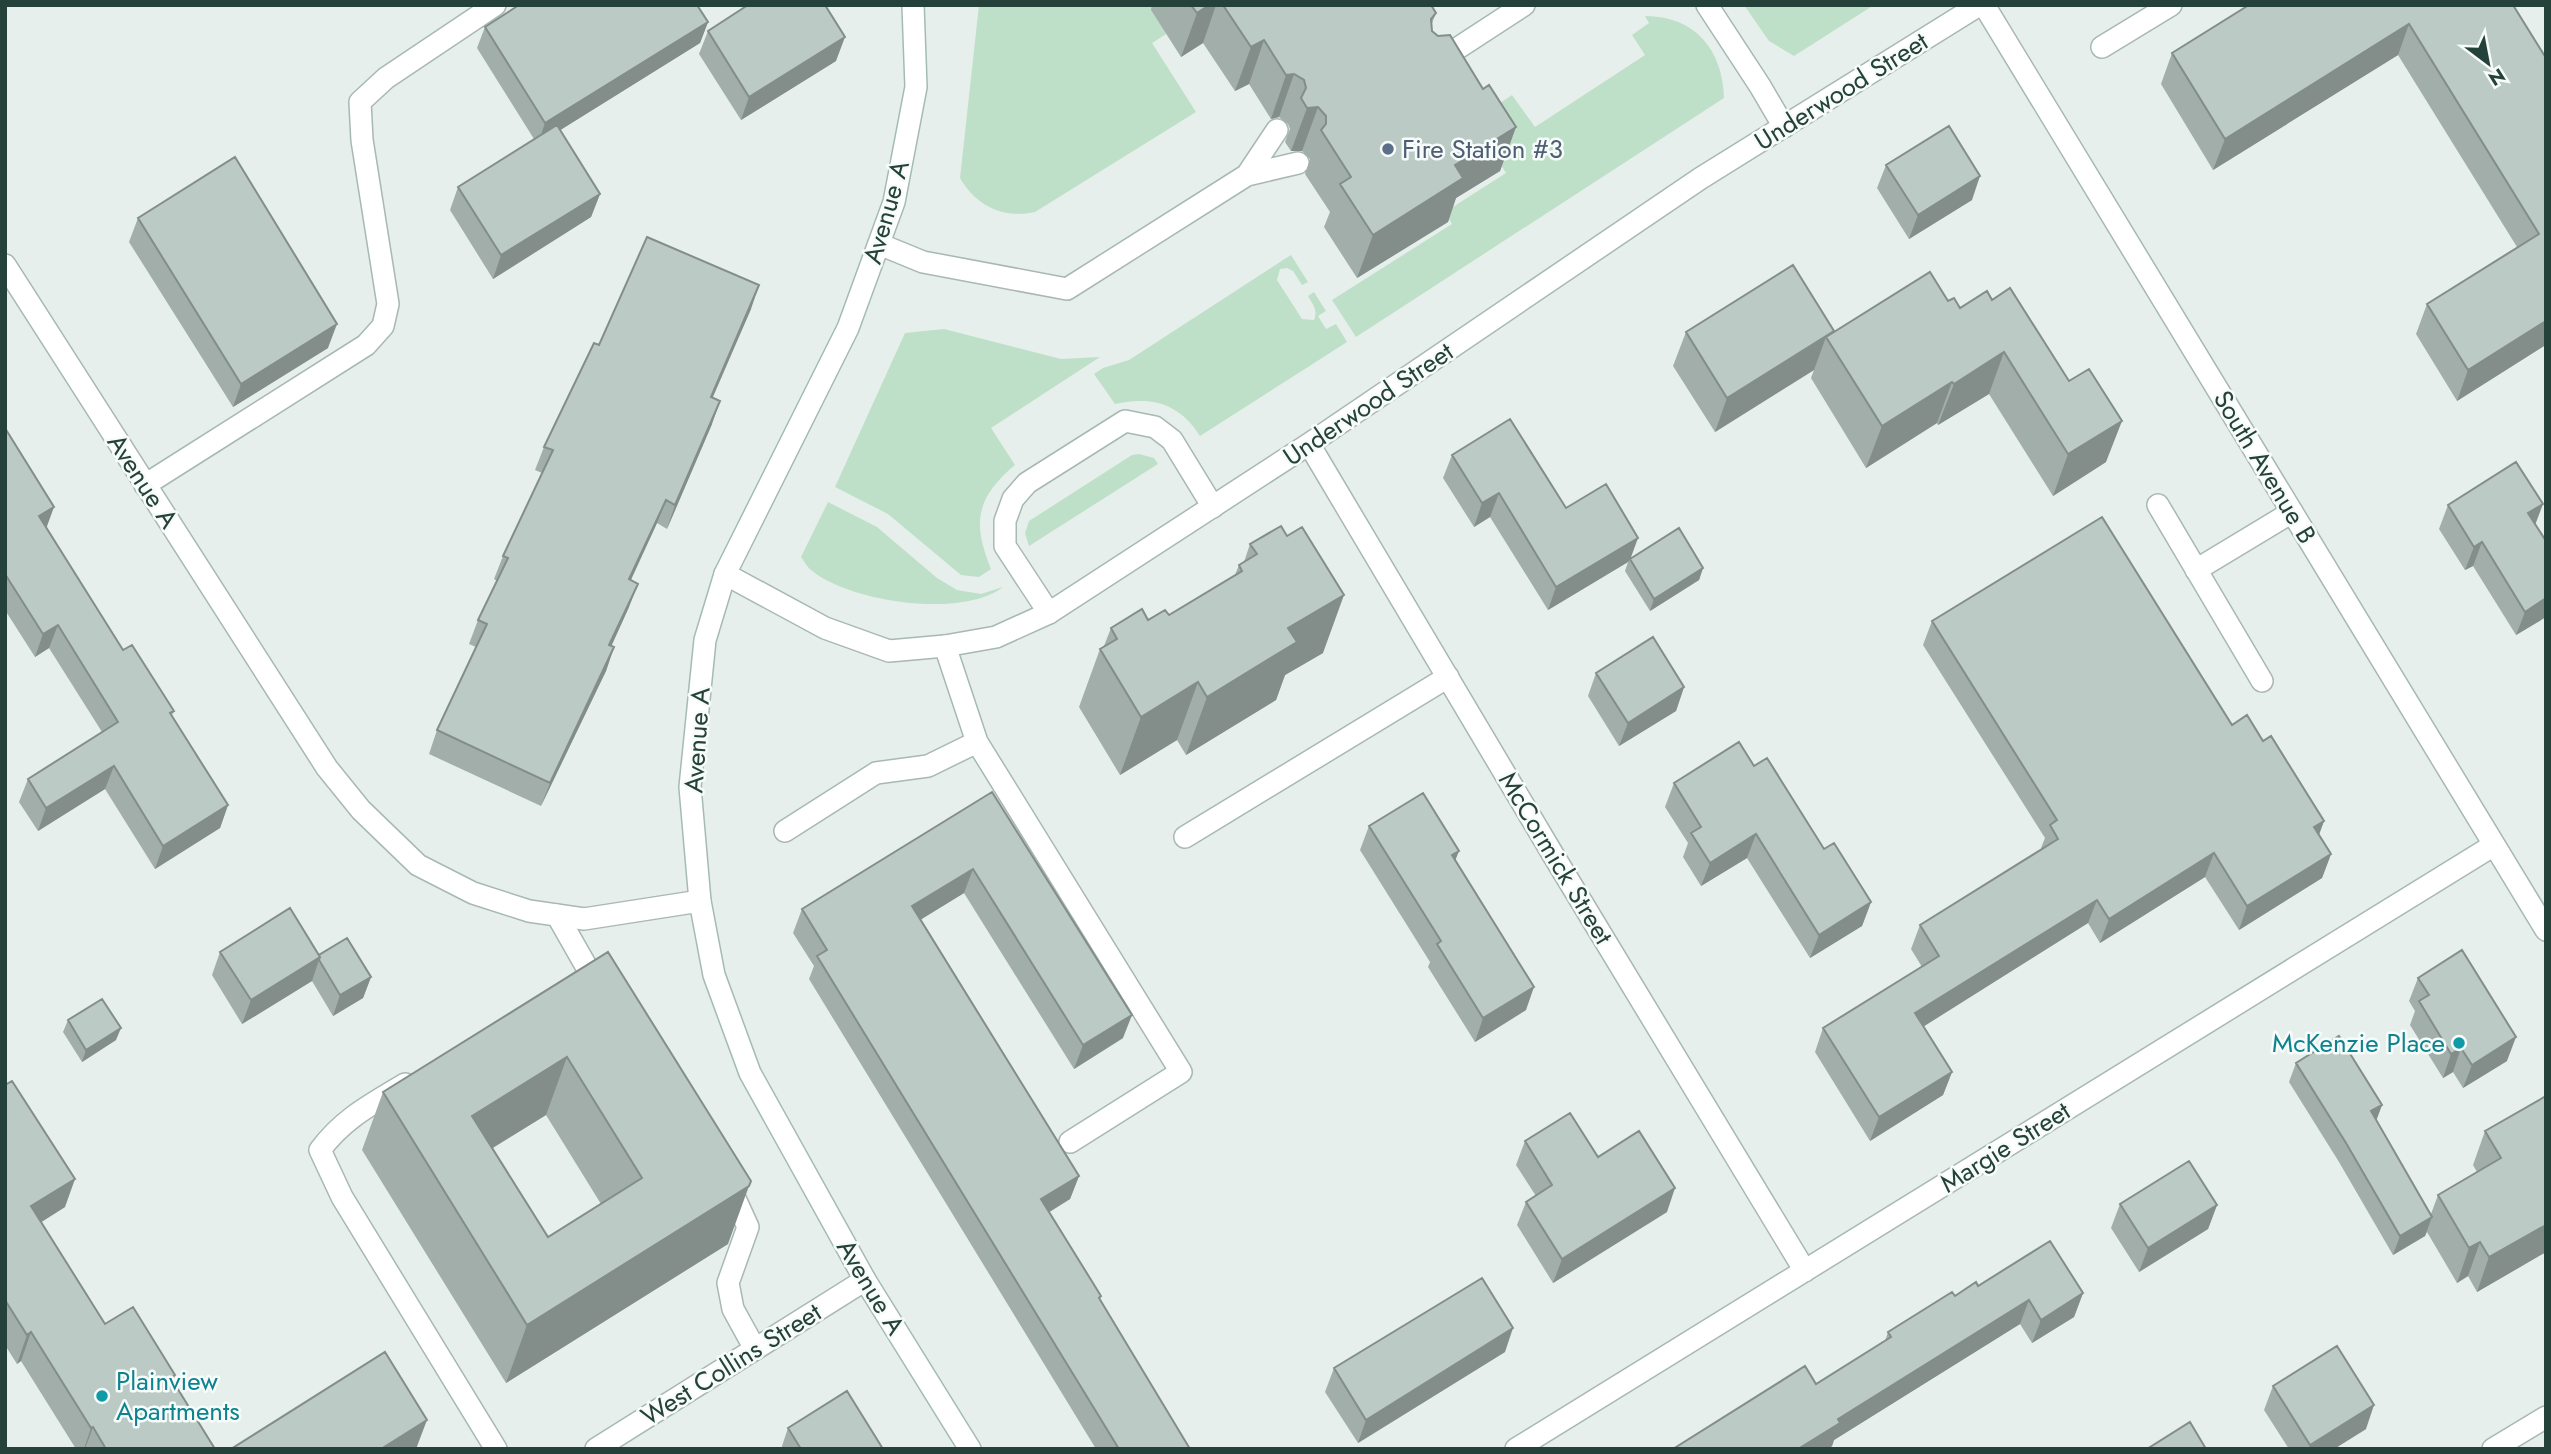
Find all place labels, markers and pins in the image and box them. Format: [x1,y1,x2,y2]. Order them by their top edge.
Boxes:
place label: Fire Station #3 [1402,130,1563,168]
marker: Fire Station #3 [1380,141,1396,157]
place label: McKenzie Place [2272,1024,2445,1062]
marker: McKenzie Place [2451,1035,2467,1051]
place label: Plainview Apartments [116,1362,240,1430]
marker: Plainview Apartments [94,1388,110,1404]

